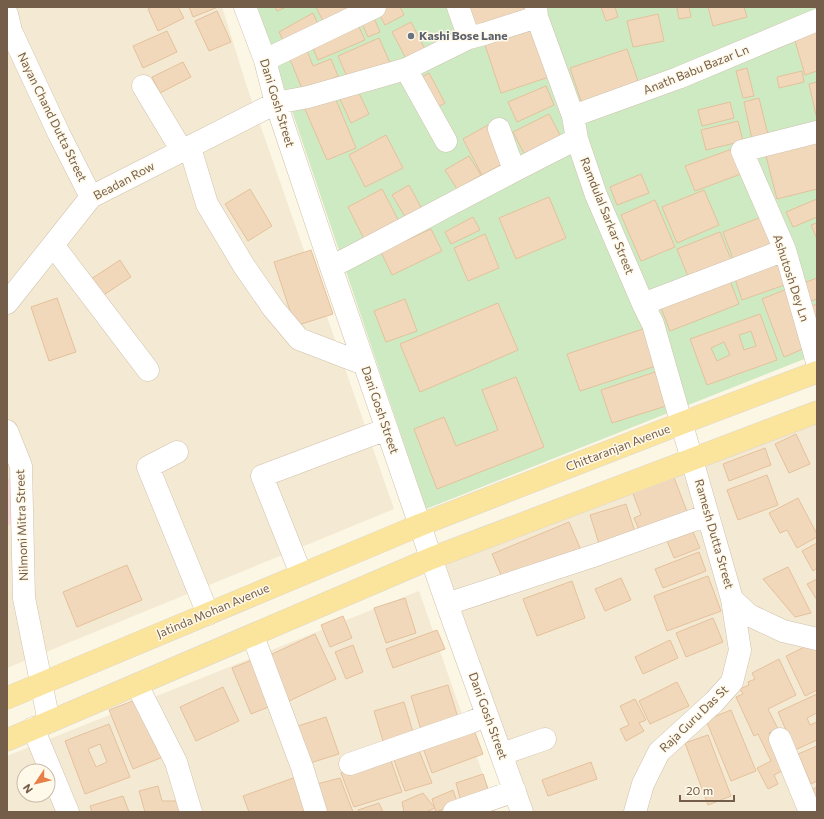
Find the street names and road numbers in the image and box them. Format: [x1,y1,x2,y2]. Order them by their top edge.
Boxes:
street label: Anath Babu Bazar Ln [641,41,751,97]
street label: Nayan Chand Dutta Street [15,50,90,184]
street label: Dani Gosh Street [258,57,298,149]
street label: Ramdulal Sarkar Street [578,155,638,276]
street label: Beadan Row [91,158,157,202]
street label: Ashutosh Dey Ln [771,232,813,323]
street label: Dani Gosh Street [359,364,403,455]
street label: Chittaranjan Avenue [563,421,672,473]
street label: Nilmoni Mitra Street [12,469,30,581]
street label: Ramesh Dutta Street [693,477,737,590]
street label: Jatinda Mohan Avenue [154,580,271,641]
street label: Dani Gosh Street [467,670,511,761]
street label: Raja Guru Das St [656,682,731,755]

